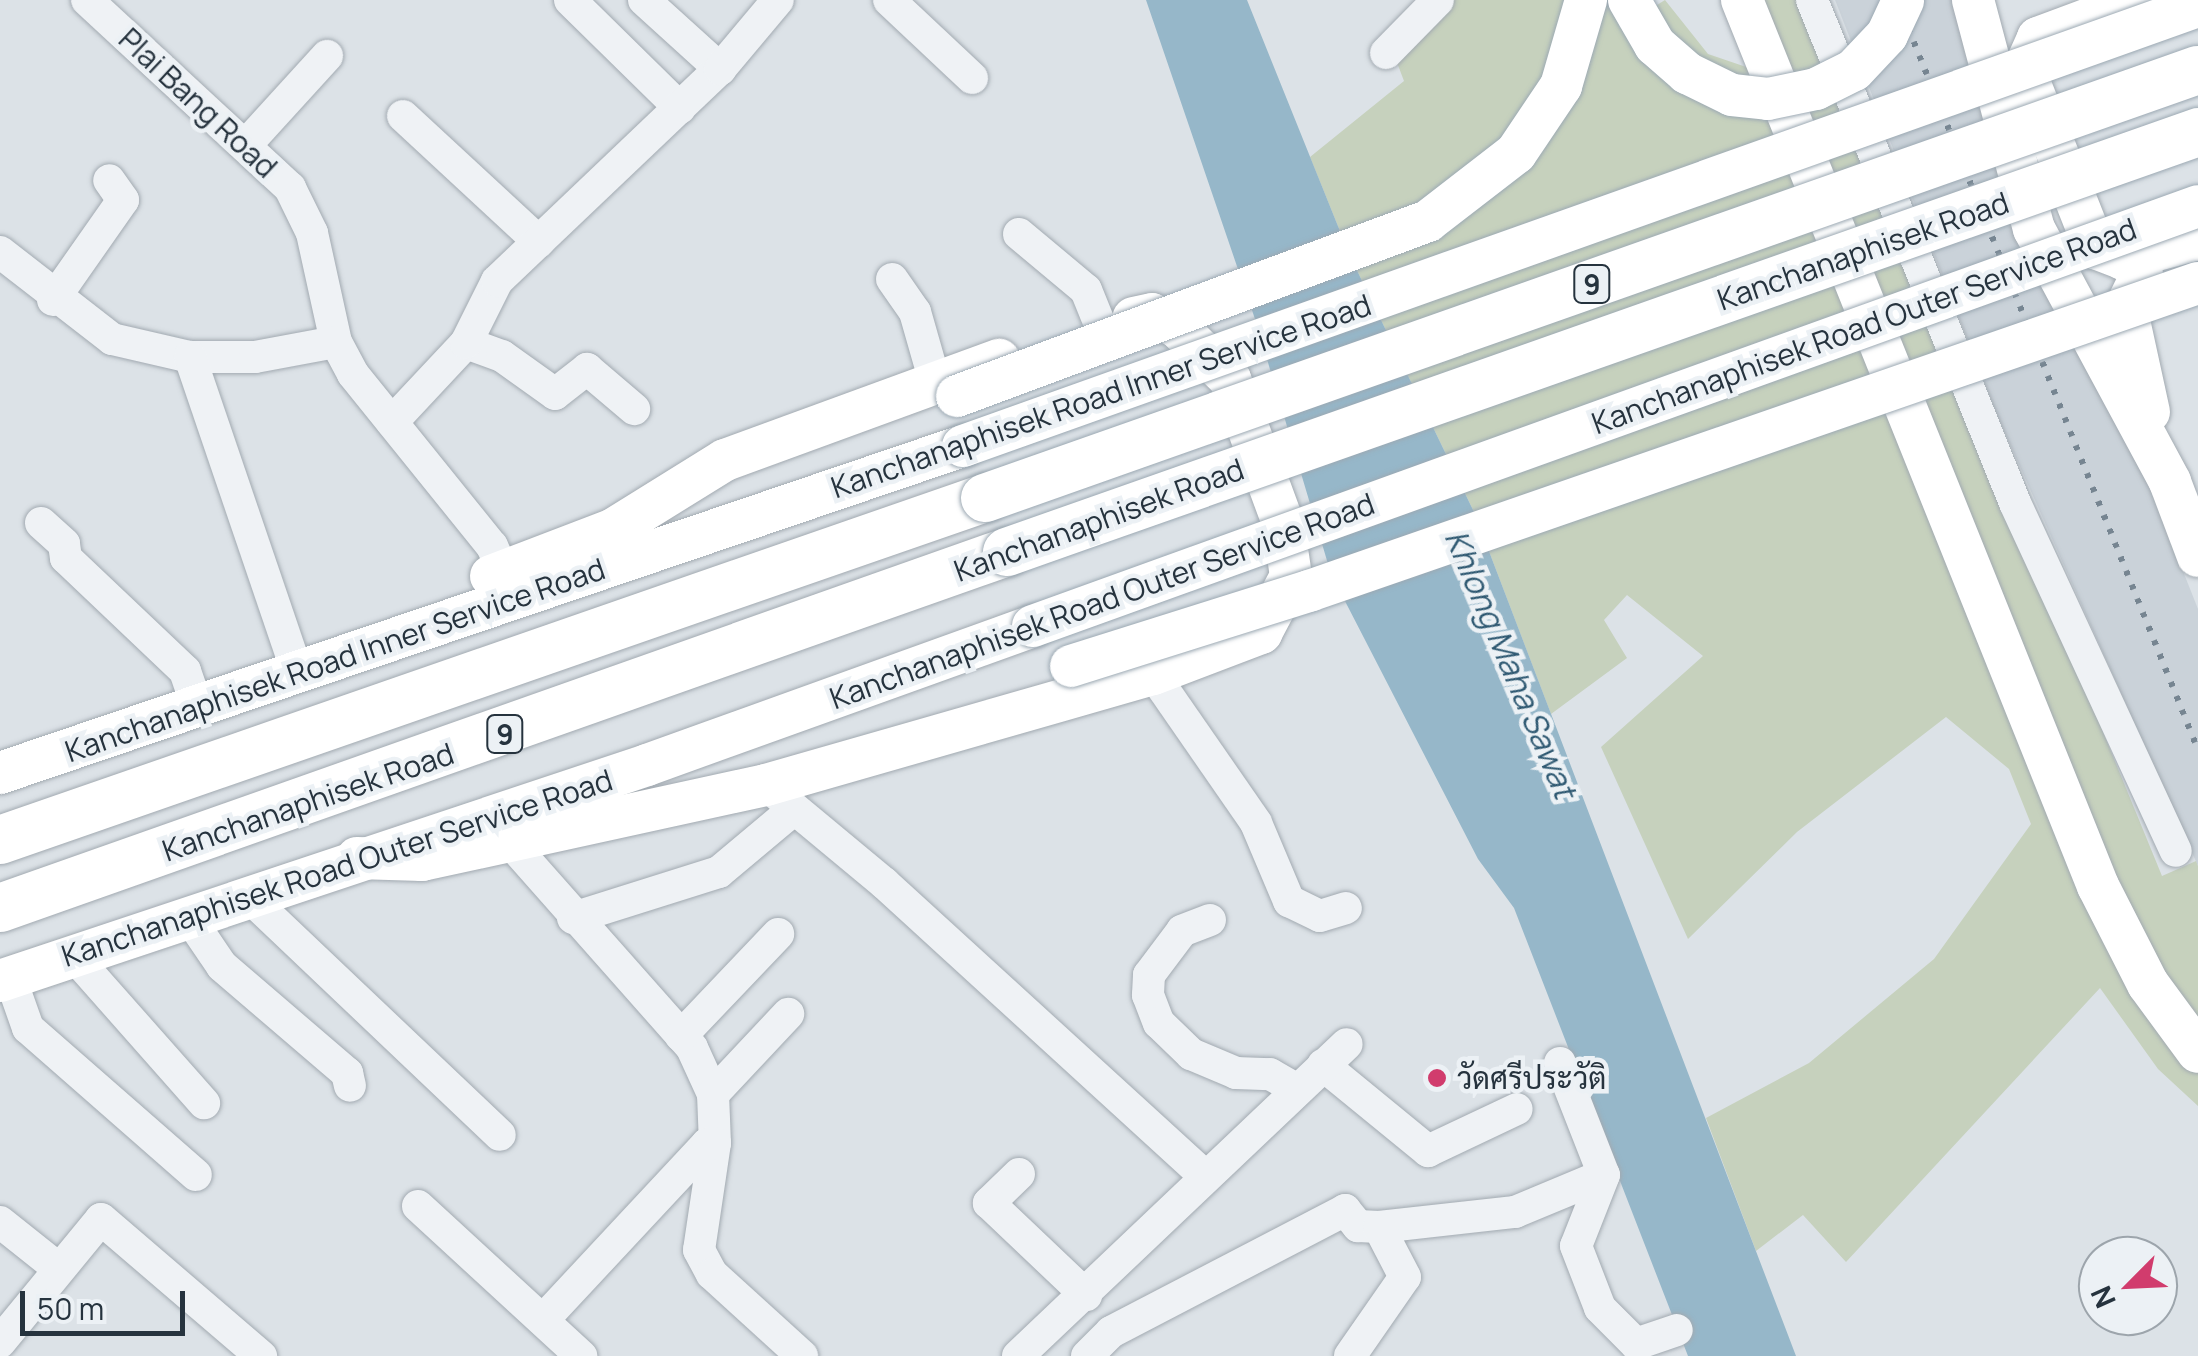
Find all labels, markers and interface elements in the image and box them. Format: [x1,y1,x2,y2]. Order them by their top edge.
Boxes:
street label: Plai Bang Road [112,21,284,185]
street label: Kanchanaphisek Road [1713,184,2013,318]
street label: Kanchanaphisek Road Outer Service Road [1587,210,2141,442]
road number: 9 [1572,261,1612,307]
street label: Kanchanaphisek Road Inner Service Road [826,286,1376,506]
street label: Kanchanaphisek Road [949,451,1249,589]
street label: Kanchanaphisek Road Outer Service Road [825,485,1379,717]
water label: Khlong Maha Sawat [1437,524,1585,804]
street label: Kanchanaphisek Road Inner Service Road [60,550,610,770]
road number: 9 [485,711,525,757]
street label: Kanchanaphisek Road [158,735,458,869]
street label: Kanchanaphisek Road Outer Service Road [57,762,617,974]
place label: วัดศรีประวัติ [1457,1060,1606,1096]
marker: วัดศรีประวัติ [1426,1067,1448,1089]
north arrow [2078,1236,2178,1336]
scale bar [25,1271,190,1333]
text: N [2081,1280,2124,1314]
text: 50 m [37,1288,104,1329]

